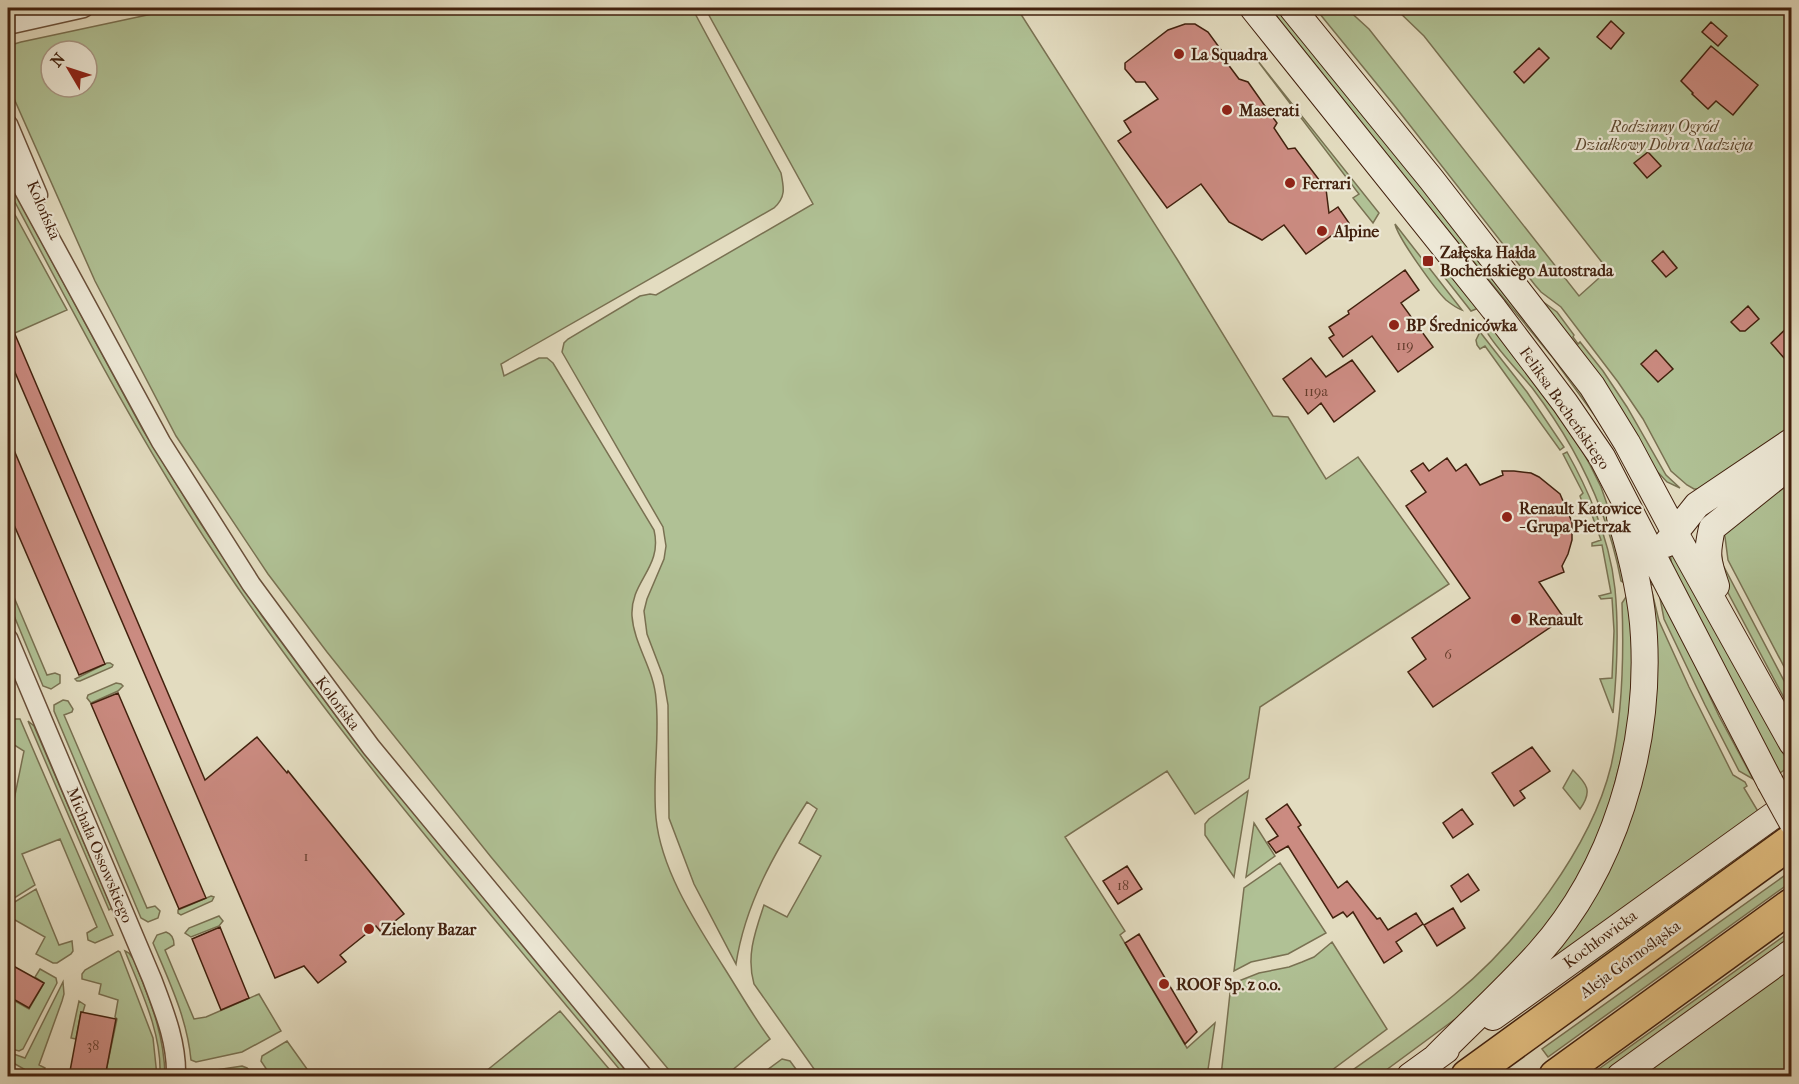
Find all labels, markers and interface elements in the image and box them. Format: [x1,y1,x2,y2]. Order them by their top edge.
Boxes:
north arrow [39,39,99,99]
place label: La Squadra [1191,45,1268,65]
marker: La Squadra [1172,47,1186,61]
text: N [47,49,69,71]
place label: Maserati [1238,101,1300,120]
marker: Maserati [1220,103,1234,117]
park label: Rodzinny Ogród Działkowy Dobra Nadzieja [1574,117,1753,154]
place label: Ferrari [1301,174,1351,193]
marker: Ferrari [1283,176,1297,190]
street label: Kolońska [23,178,65,243]
place label: Alpine [1333,222,1379,242]
marker: Alpine [1315,224,1329,238]
place label: Załęska Hałda Bocheńskiego Autostrada [1440,243,1614,281]
marker: Załęska Hałda Bocheńskiego Autostrada [1421,254,1435,268]
place label: BP Średnicówka [1406,315,1518,335]
marker: BP Średnicówka [1387,318,1401,332]
house number: 119 [1396,337,1414,354]
street label: Feliksa Bocheńskiego [1516,343,1614,473]
house number: 119a [1304,383,1328,400]
place label: Renault Katowice - Grupa Pietrzak [1519,499,1642,537]
marker: Renault Katowice - Grupa Pietrzak [1500,510,1514,524]
place label: Renault [1528,610,1583,629]
marker: Renault [1509,612,1523,626]
house number: 6 [1444,646,1452,663]
street label: Kolońska [312,672,365,734]
street label: Michała Ossowskiego [63,784,137,926]
house number: 1 [304,848,309,865]
house number: 18 [1117,877,1129,894]
street label: Kochłowicka [1559,905,1641,972]
street label: Aleja Górnośląska [1575,916,1685,1003]
place label: Zielony Bazar [381,920,478,940]
marker: Zielony Bazar [362,922,376,936]
place label: ROOF Sp. z o.o. [1176,975,1281,995]
marker: ROOF Sp. z o.o. [1157,977,1171,991]
house number: 38 [87,1037,99,1054]

